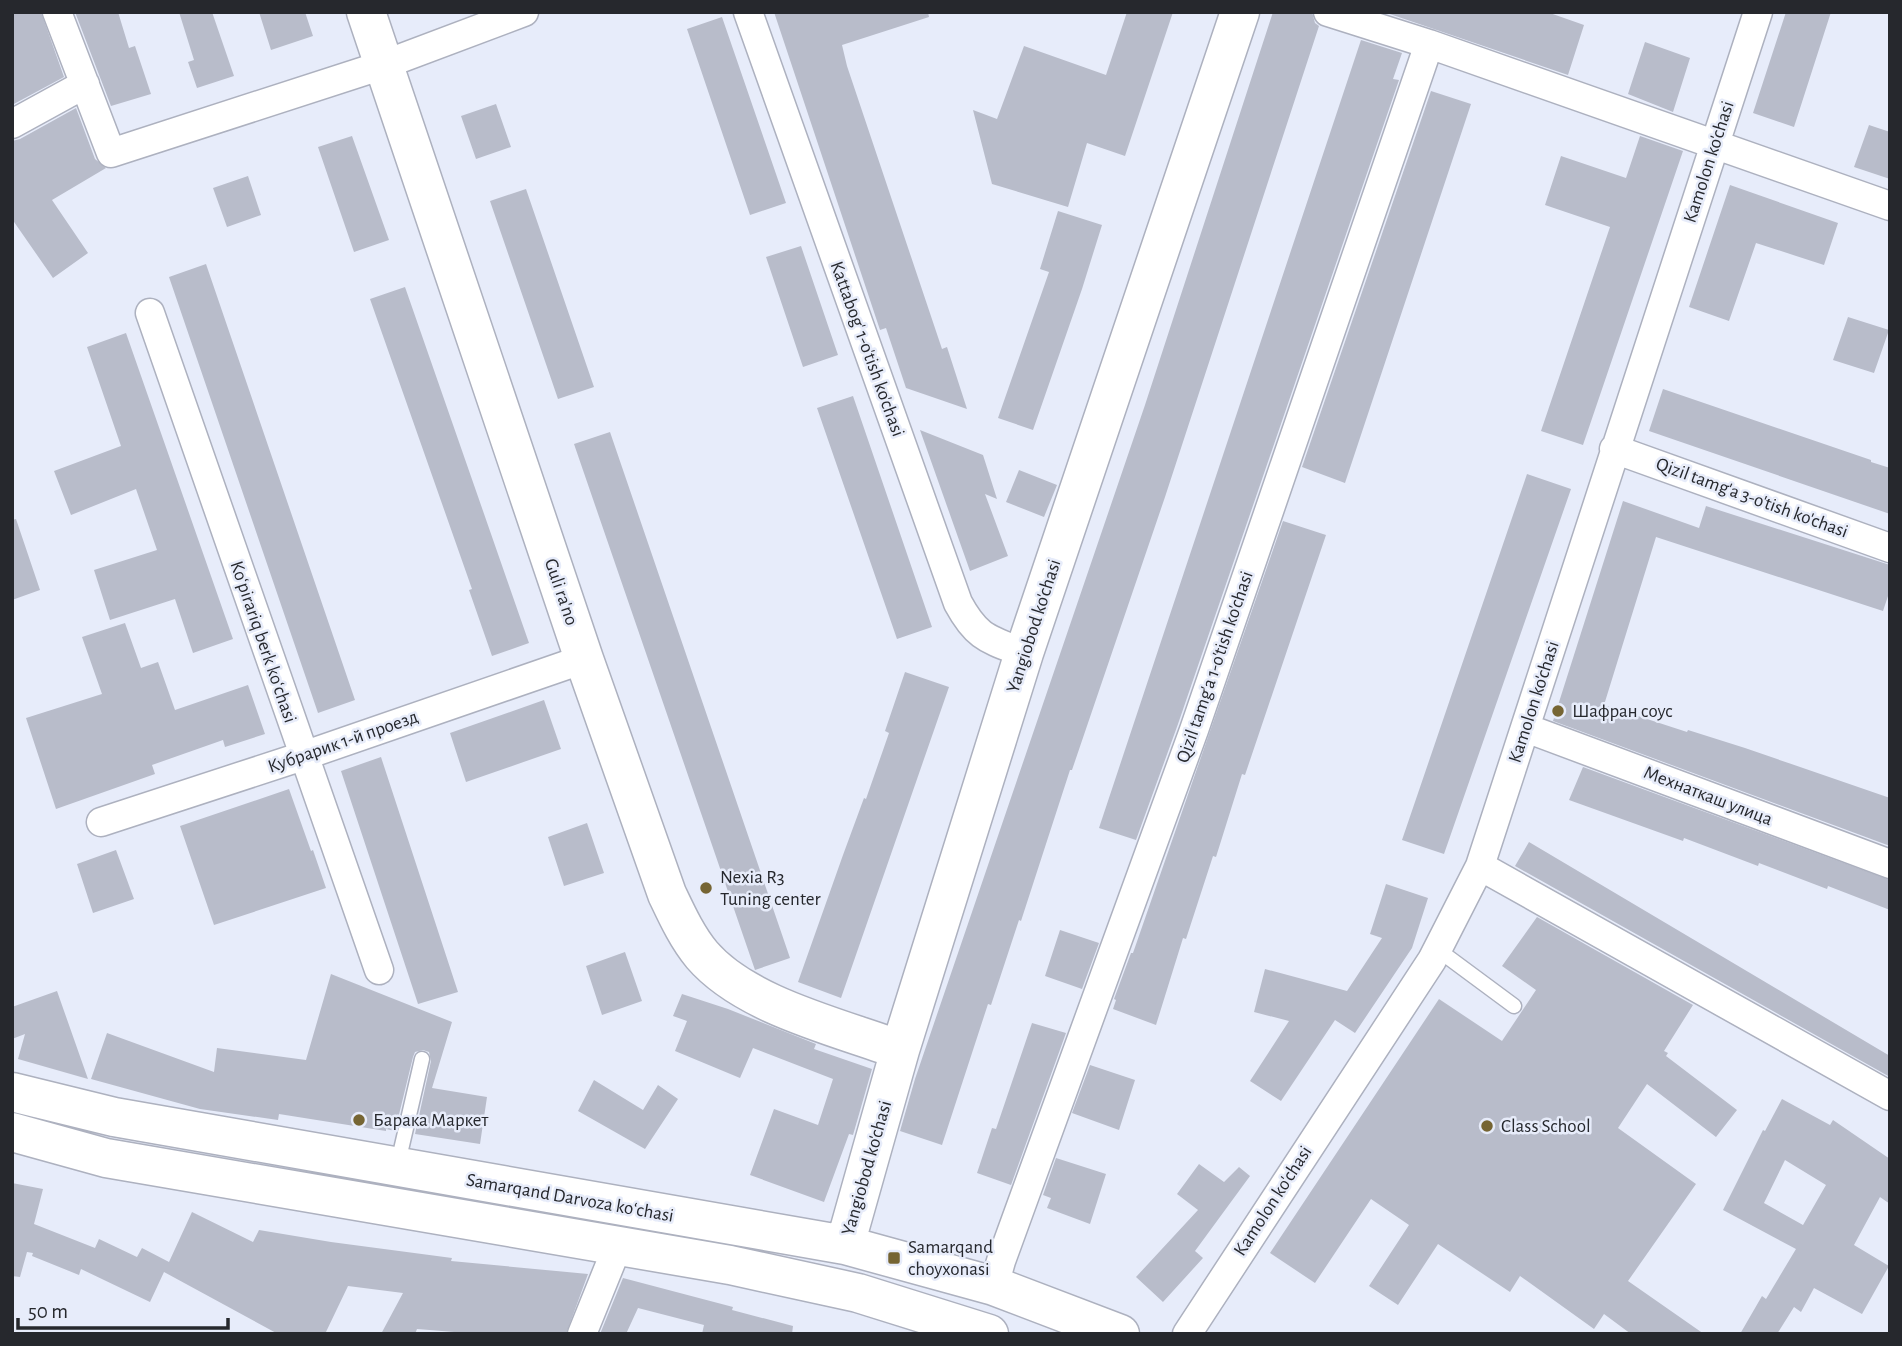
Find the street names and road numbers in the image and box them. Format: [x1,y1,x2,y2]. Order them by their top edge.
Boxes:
street label: Kamolon ko'chasi [1680,99,1738,225]
street label: Kattabog' 1-o'tish ko'chasi [826,259,908,439]
street label: Qizil tamg'a 3-o'tish ko'chasi [1653,454,1851,542]
street label: Guli ra'no [541,556,581,628]
street label: Yangiobod ko'chasi [1003,557,1065,695]
street label: Koʻpirariq berk koʻchasi [226,559,300,725]
street label: Qizil tamg'a 1-o'tish ko'chasi [1173,569,1257,765]
street label: Kamolon ko'chasi [1505,639,1563,765]
street label: Кубрарик 1-й проезд [265,707,421,777]
street label: Мехнаткаш улица [1641,763,1775,829]
street label: Yangiobod ko'chasi [839,1098,895,1238]
street label: Kamolon ko'chasi [1230,1143,1316,1259]
street label: Samarqand Darvoza koʻchasi [465,1170,675,1226]

